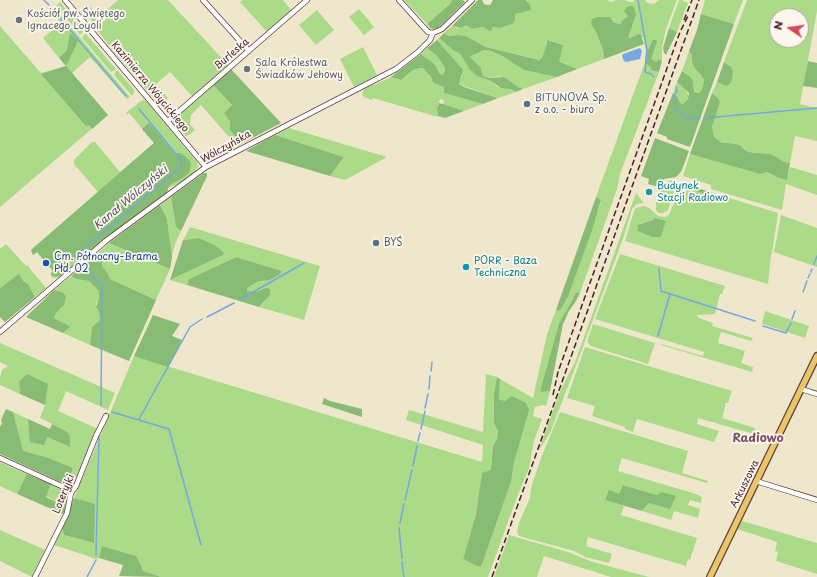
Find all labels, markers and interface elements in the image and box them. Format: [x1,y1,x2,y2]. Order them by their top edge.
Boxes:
place label: Kościół pw. Świętego Ignacego Loyoli [27,8,125,32]
north arrow [769,8,809,48]
marker: Kościół pw. Świętego Ignacego Loyoli [14,15,24,25]
text: N [769,19,787,32]
street label: Burleska [212,36,252,72]
street label: Kazimierza Wóycickiego [109,39,191,135]
place label: Sala Królestwa Świadków Jehowy [255,57,343,80]
marker: Sala Królestwa Świadków Jehowy [242,64,252,74]
place label: BITUNOVA Sp. z o.o. - biuro [535,92,607,116]
marker: BITUNOVA Sp. z o.o. - biuro [522,99,532,109]
street label: Wólczyńska [199,128,253,166]
water label: Kanał Wólczyński [91,163,171,233]
place label: Budynek Stacji Radiowo [657,180,728,204]
marker: Budynek Stacji Radiowo [644,187,654,197]
place label: BYŚ [384,237,403,249]
marker: BYŚ [371,238,381,248]
place label: Cm. Północny-Brama Płd. 02 [54,251,158,274]
place label: PORR - Baza Techniczna [474,255,537,278]
marker: Cm. Północny-Brama Płd. 02 [41,258,51,268]
marker: PORR - Baza Techniczna [461,262,471,272]
district label: Radiowo [732,432,784,446]
street label: Arkuszowa [728,458,762,510]
street label: Loteryjki [51,473,77,515]

